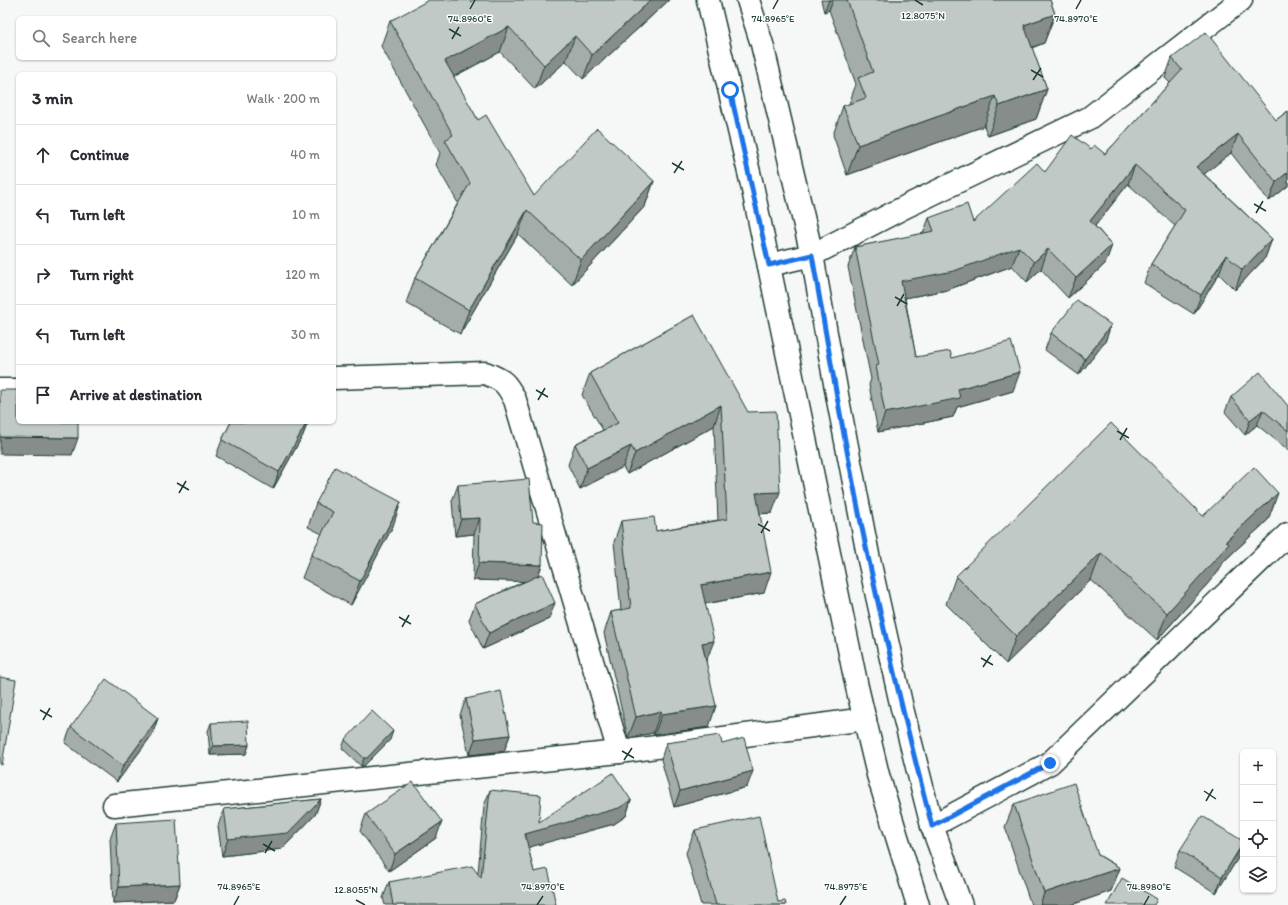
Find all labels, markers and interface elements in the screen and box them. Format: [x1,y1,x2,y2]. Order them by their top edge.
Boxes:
text: 12.8075°N [901,9,945,22]
text: 74.8960°E [448,12,493,25]
text: 74.8965°E [751,12,795,25]
text: 74.8970°E [1054,12,1098,25]
search box [16,16,336,60]
icon: search [30,27,52,49]
text: Search here [62,29,137,47]
route start [721,81,739,99]
text: 3 min [32,88,73,108]
text: Walk · 200 m [247,91,320,106]
icon: ahead [32,144,54,166]
text: Continue [70,146,129,164]
text: 40 m [290,147,320,162]
icon: left [32,204,54,226]
text: Turn left [70,206,125,224]
text: 10 m [292,207,320,222]
icon: right [32,264,54,286]
text: Turn right [70,266,134,284]
text: 120 m [285,267,320,282]
icon: left [32,324,54,346]
text: Turn left [70,326,125,344]
text: 30 m [291,327,320,342]
icon: arrive [32,384,54,406]
text: Arrive at destination [70,386,202,404]
map controls [1240,749,1276,893]
button: + [1240,749,1276,785]
route end [1041,754,1059,772]
button: − [1240,785,1276,821]
button: locate [1240,821,1276,857]
button: layers [1240,857,1276,893]
text: 74.8965°E [217,880,261,893]
text: 74.8970°E [521,880,565,893]
text: 74.8975°E [825,880,868,893]
text: 74.8980°E [1127,880,1172,893]
text: 12.8055°N [334,883,378,896]

